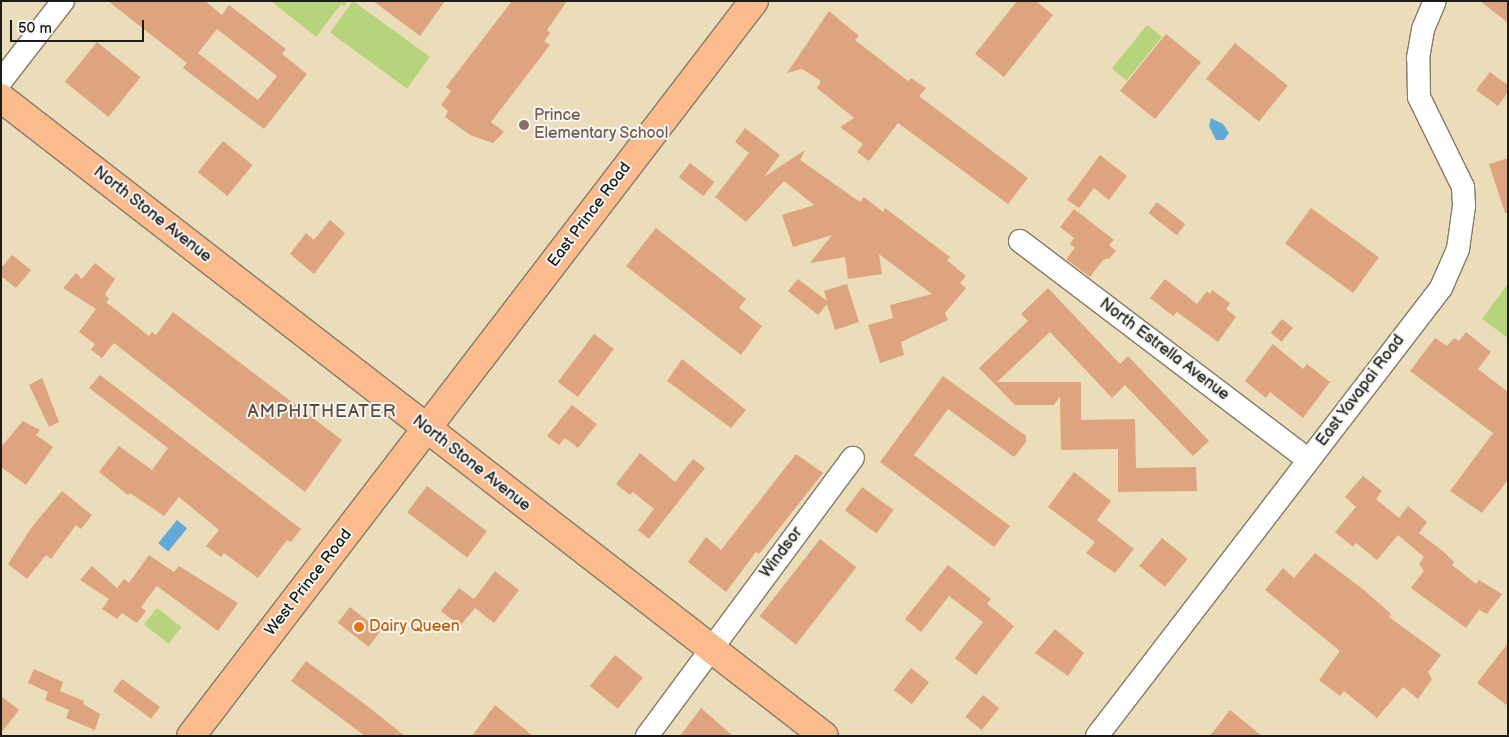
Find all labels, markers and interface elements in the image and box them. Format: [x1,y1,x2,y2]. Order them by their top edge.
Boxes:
scale bar [12,10,146,42]
text: 50 m [18,19,52,38]
place label: Prince Elementary School [534,106,670,144]
marker: Prince Elementary School [518,119,530,131]
street label: East Prince Road [544,159,636,271]
street label: North Stone Avenue [89,163,215,267]
street label: North Estrella Avenue [1095,295,1233,405]
street label: East Yavapai Road [1313,331,1409,451]
district label: AMPHITHEATER [246,401,398,423]
street label: North Stone Avenue [408,412,534,516]
street label: Windsor [757,524,807,582]
street label: West Prince Road [261,526,357,640]
place label: Dairy Queen [369,617,461,637]
marker: Dairy Queen [353,621,365,633]

